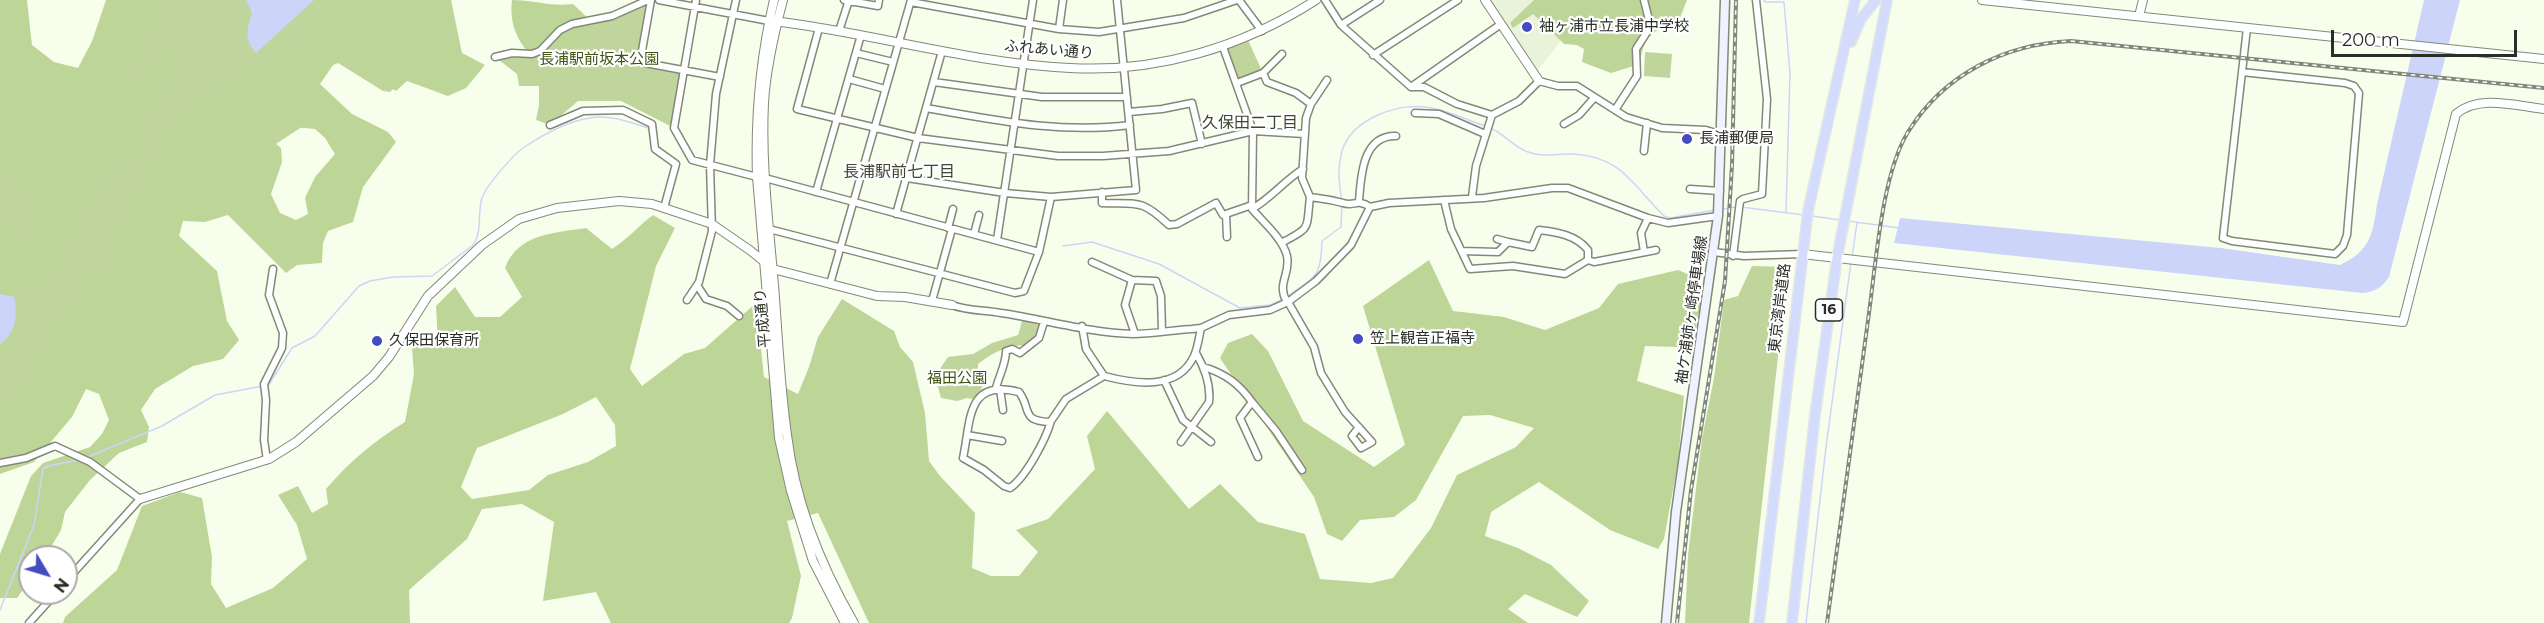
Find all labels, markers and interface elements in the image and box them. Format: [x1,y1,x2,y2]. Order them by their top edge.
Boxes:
place label: 袖ヶ浦市立長浦中学校 [1539,18,1689,36]
scale bar [2334,18,2520,56]
marker: 袖ヶ浦市立長浦中学校 [1520,20,1534,34]
text: 200 m [2342,29,2400,51]
street label: ふれあい通り [1003,37,1095,63]
park label: 長浦駅前坂本公園 [539,51,659,69]
district label: 久保田二丁目 [1202,113,1298,133]
place label: 長浦郵便局 [1699,130,1774,148]
marker: 長浦郵便局 [1680,132,1694,146]
district label: 長浦駅前七丁目 [843,162,955,182]
street label: 袖ケ浦姉ヶ崎停車場線 [1673,234,1711,386]
street label: 東京湾岸道路 [1766,262,1794,354]
street label: 平成通り [751,287,775,349]
road number: 16 [1816,299,1842,321]
place label: 笠上観音正福寺 [1370,330,1475,348]
place label: 久保田保育所 [389,332,479,350]
marker: 笠上観音正福寺 [1351,332,1365,346]
marker: 久保田保育所 [370,334,384,348]
park label: 福田公園 [927,370,987,388]
north arrow [18,545,78,605]
text: N [50,574,72,596]

